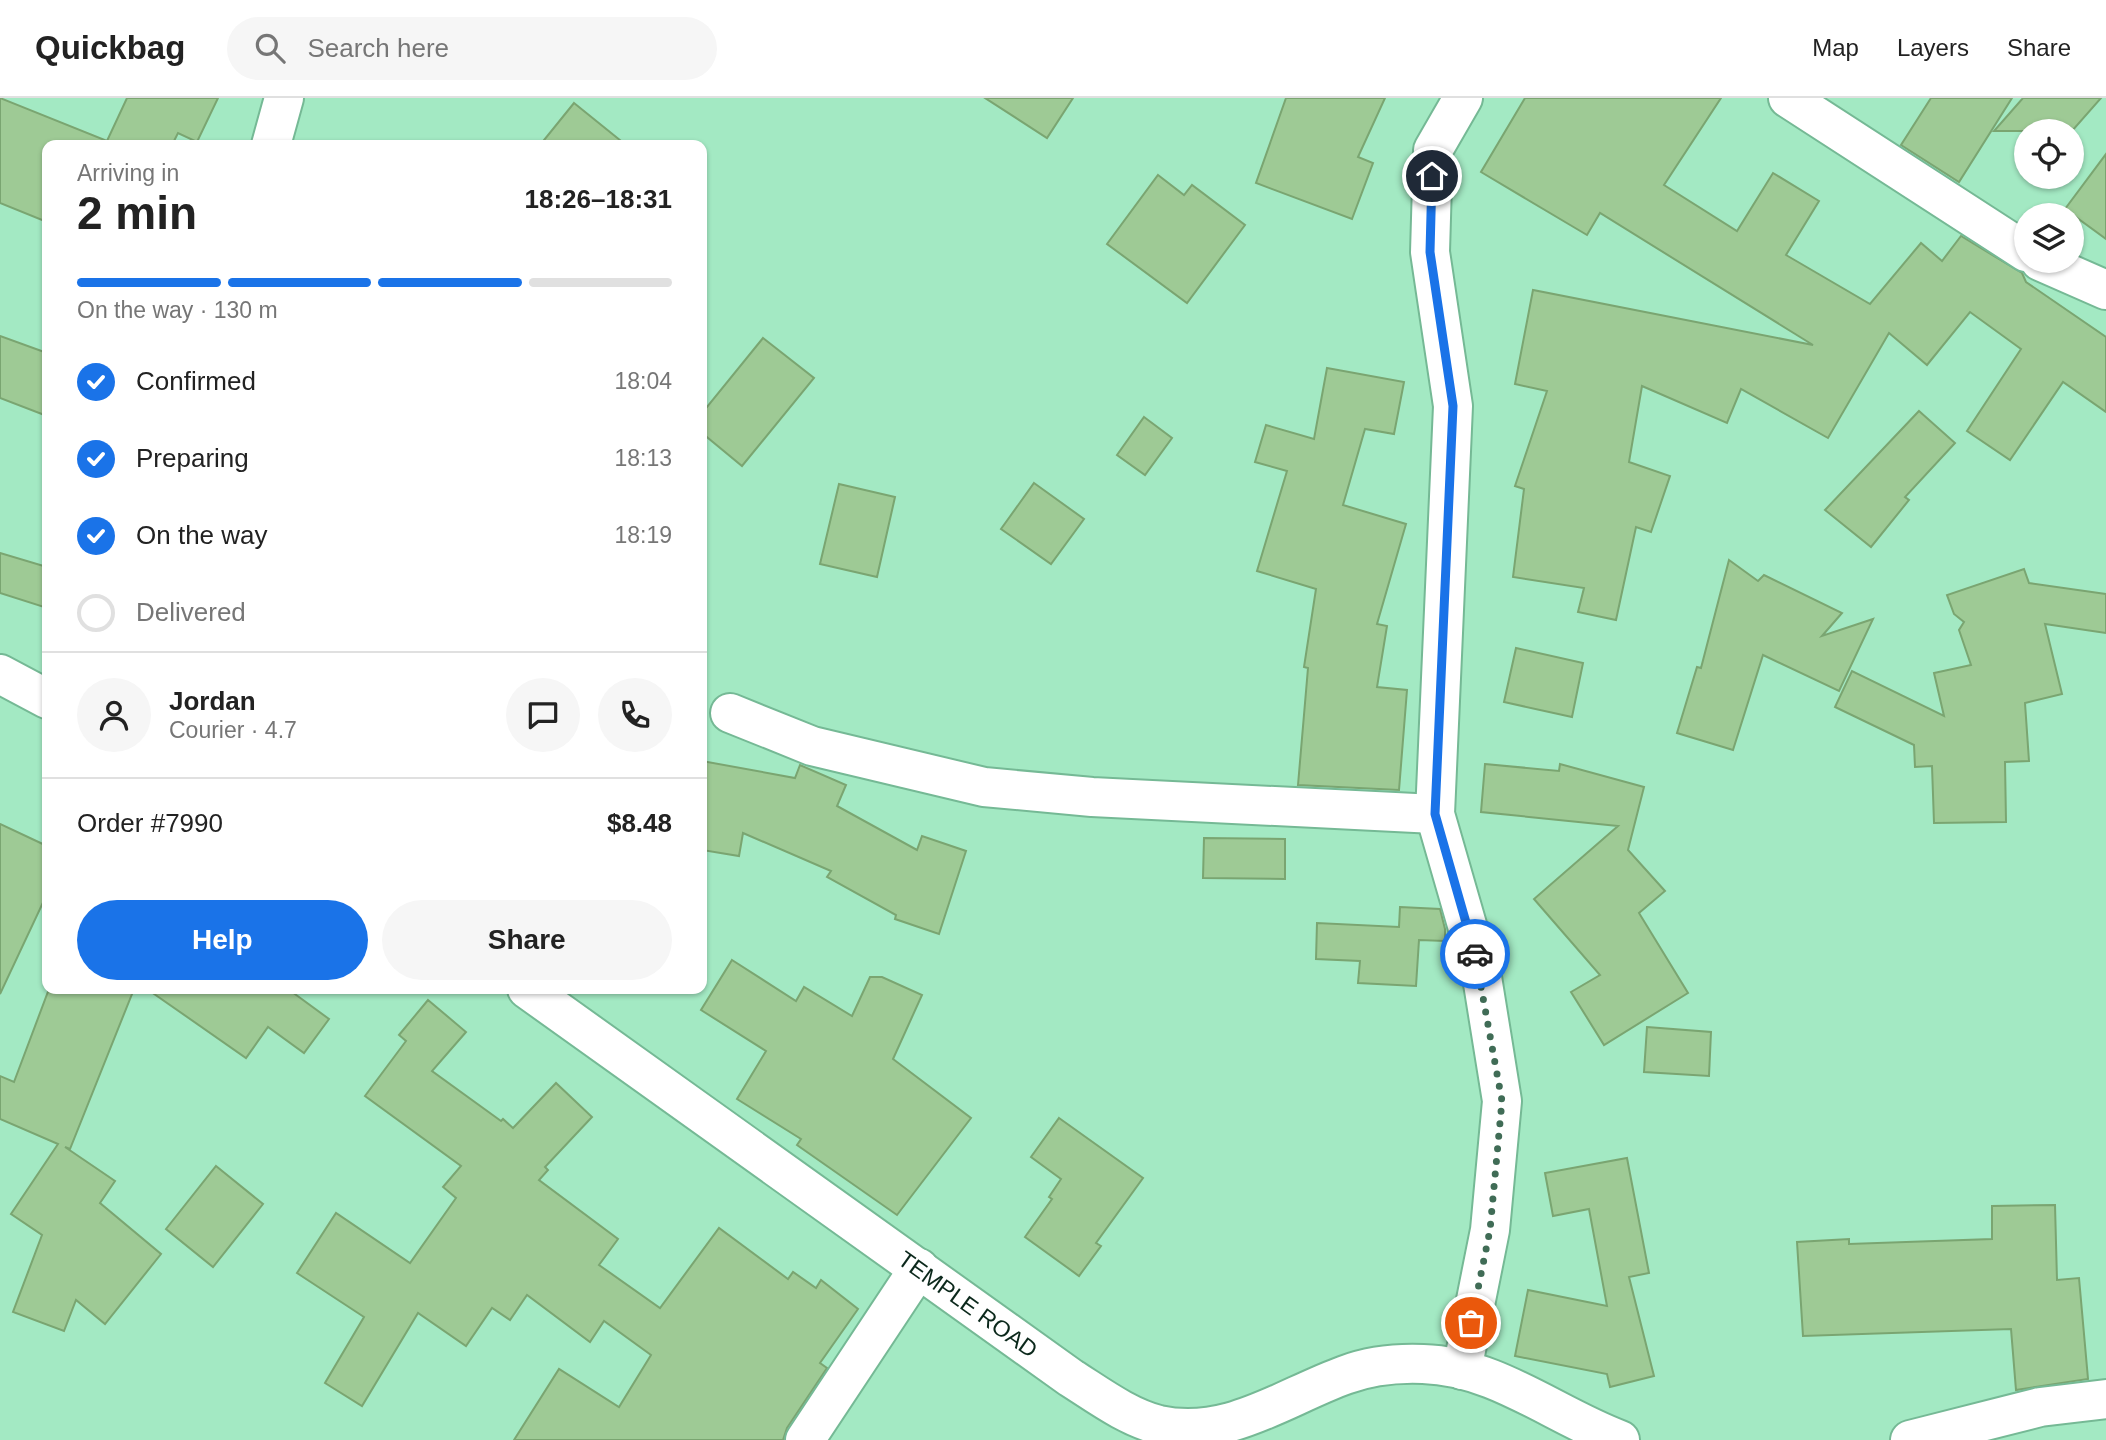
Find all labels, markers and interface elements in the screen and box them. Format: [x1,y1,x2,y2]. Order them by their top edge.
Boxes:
search box [227,17,717,80]
text: Quickbag [35,29,185,66]
icon: search [251,29,289,67]
text: Search here [307,33,449,63]
text: Map [1812,34,1859,61]
text: Layers [1897,34,1969,61]
text: Share [2007,34,2071,61]
map controls [2014,119,2084,273]
button: locate [2014,119,2084,189]
pin [1402,146,1462,206]
icon: home [1413,157,1451,195]
text: Arriving in [77,160,179,186]
text: 18:26–18:31 [525,184,672,214]
text: 2 min [77,187,197,239]
button: layers [2014,203,2084,273]
text: On the way · 130 m [77,297,278,323]
icon: check [77,363,115,401]
text: Confirmed [136,366,256,396]
text: 18:04 [614,368,672,394]
icon: check [77,440,115,478]
text: Preparing [136,443,249,473]
text: 18:13 [614,445,672,471]
icon: check [77,517,115,555]
text: On the way [136,520,268,550]
text: 18:19 [614,522,672,548]
text: Delivered [136,597,246,627]
button: person [77,678,151,752]
button: chat [506,678,580,752]
button: phone [598,678,672,752]
text: Jordan [169,686,256,716]
text: Courier · 4.7 [169,717,297,743]
text: Order #7990 [77,808,223,838]
text: $8.48 [607,808,672,838]
button: Help [77,900,368,980]
button: Share [382,900,672,980]
courier [1440,919,1510,989]
icon: car [1456,935,1494,973]
street label: TEMPLE ROAD [893,1246,1043,1363]
pin [1441,1293,1501,1353]
icon: bag [1452,1304,1490,1342]

